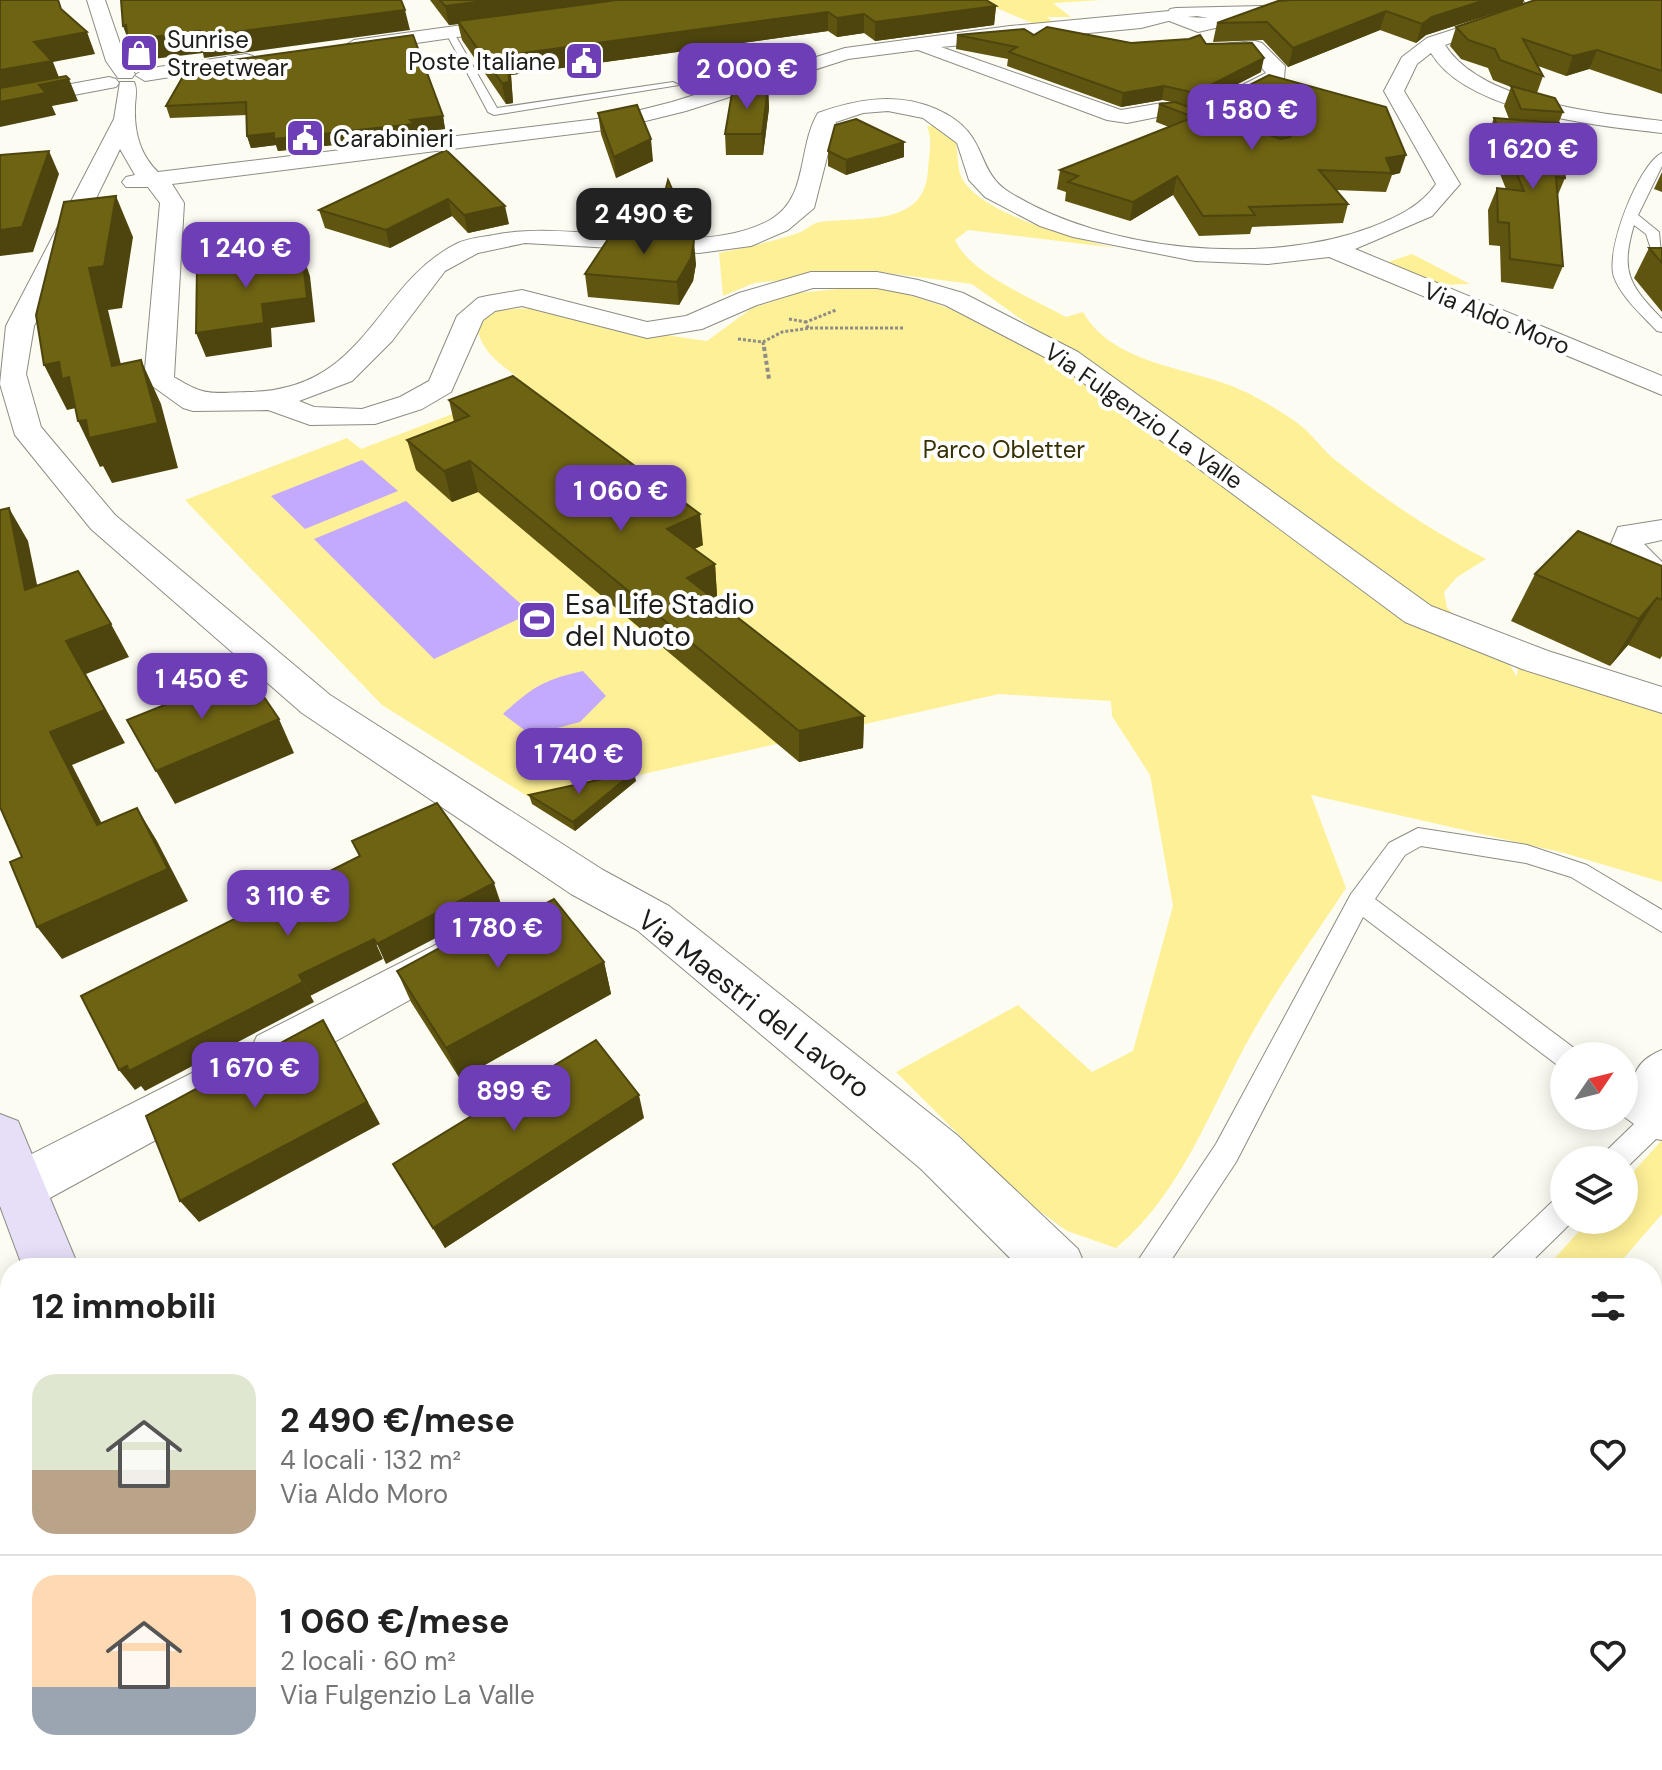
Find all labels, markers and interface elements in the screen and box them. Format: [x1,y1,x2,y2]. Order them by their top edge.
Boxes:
place label: Sunrise Streetwear [167,24,289,83]
shop icon: Sunrise Streetwear [118,32,160,74]
public building icon: Poste Italiane [563,40,605,82]
pin: 2 000 € [673,43,821,111]
place label: Poste Italiane [408,46,556,77]
text: 2 000 € [696,52,798,86]
pin: 1 580 € [1178,84,1326,152]
text: 1 580 € [1205,93,1299,127]
public building icon: Carabinieri [284,117,326,159]
place label: Carabinieri [333,123,454,154]
pin: 1 620 € [1459,123,1607,191]
text: 1 620 € [1487,132,1579,166]
pin: 2 490 € [570,188,718,256]
text: 2 490 € [594,197,694,231]
pin: 1 240 € [172,222,320,290]
text: 1 240 € [200,231,292,265]
street label: Via Aldo Moro [1419,275,1575,361]
street label: Via Fulgenzio La Valle [1039,336,1249,496]
park label: Parco Obletter [923,434,1085,465]
pin: 1 060 € [547,465,695,533]
text: 1 060 € [573,474,669,508]
place label: Esa Life Stadio del Nuoto [565,586,755,655]
sports icon: Esa Life Stadio del Nuoto [516,599,558,641]
pin: 1 450 € [128,653,276,721]
text: 1 450 € [155,662,249,696]
pin: 1 740 € [505,728,653,796]
text: 1 740 € [534,737,624,771]
pin: 3 110 € [214,870,362,938]
text: 3 110 € [245,879,331,913]
pin: 1 780 € [424,902,572,970]
street label: Via Maestri del Lavoro [630,902,878,1106]
text: 1 780 € [453,911,543,945]
pin: 1 670 € [181,1042,329,1110]
north arrow [1550,1042,1638,1130]
map controls [1550,1042,1638,1234]
text: 1 670 € [210,1051,300,1085]
pin: 899 € [458,1065,570,1133]
text: 899 € [476,1074,552,1108]
button: layers [1550,1146,1638,1234]
text: 12 immobili [32,1284,216,1329]
icon: filters [1586,1284,1630,1328]
text: 2 490 €/mese [280,1398,515,1443]
icon: home [96,1406,192,1502]
icon: heart [1586,1432,1630,1476]
text: 4 locali · 132 m² [280,1443,461,1477]
text: Via Aldo Moro [280,1477,448,1511]
text: 1 060 €/mese [280,1599,510,1644]
icon: home [96,1607,192,1703]
icon: heart [1586,1633,1630,1677]
text: 2 locali · 60 m² [280,1644,456,1678]
text: Via Fulgenzio La Valle [280,1678,535,1712]

